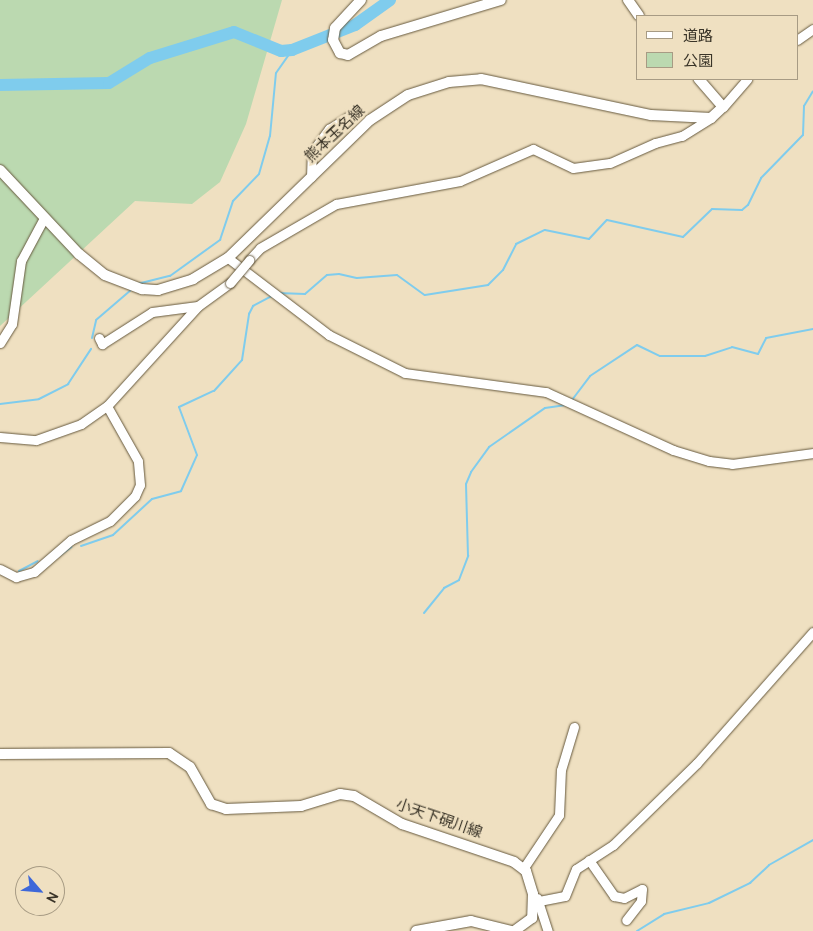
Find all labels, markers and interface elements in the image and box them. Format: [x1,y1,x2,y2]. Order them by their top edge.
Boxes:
legend [636,15,798,80]
text: 道路 [683,27,713,45]
text: 公園 [683,52,713,70]
street label: 熊本玉名線 [301,102,369,166]
street label: 小天下硯川線 [394,796,484,842]
north arrow [15,866,65,916]
text: N [42,889,63,906]

